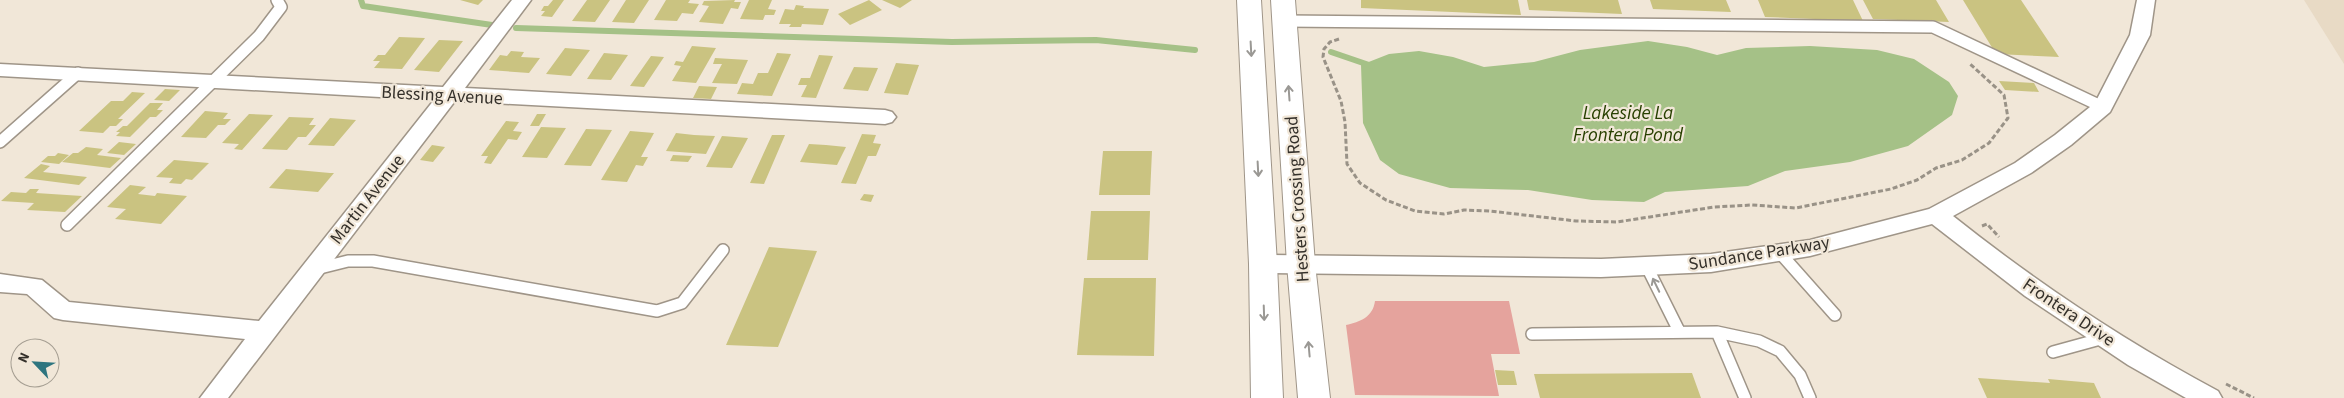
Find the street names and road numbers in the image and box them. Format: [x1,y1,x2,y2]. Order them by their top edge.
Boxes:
street label: Blessing Avenue [381,80,503,111]
street label: Hesters Crossing Road [1279,115,1316,283]
street label: Martin Avenue [324,149,410,249]
street label: Sundance Parkway [1687,230,1832,277]
street label: Frontera Drive [2018,272,2120,353]

